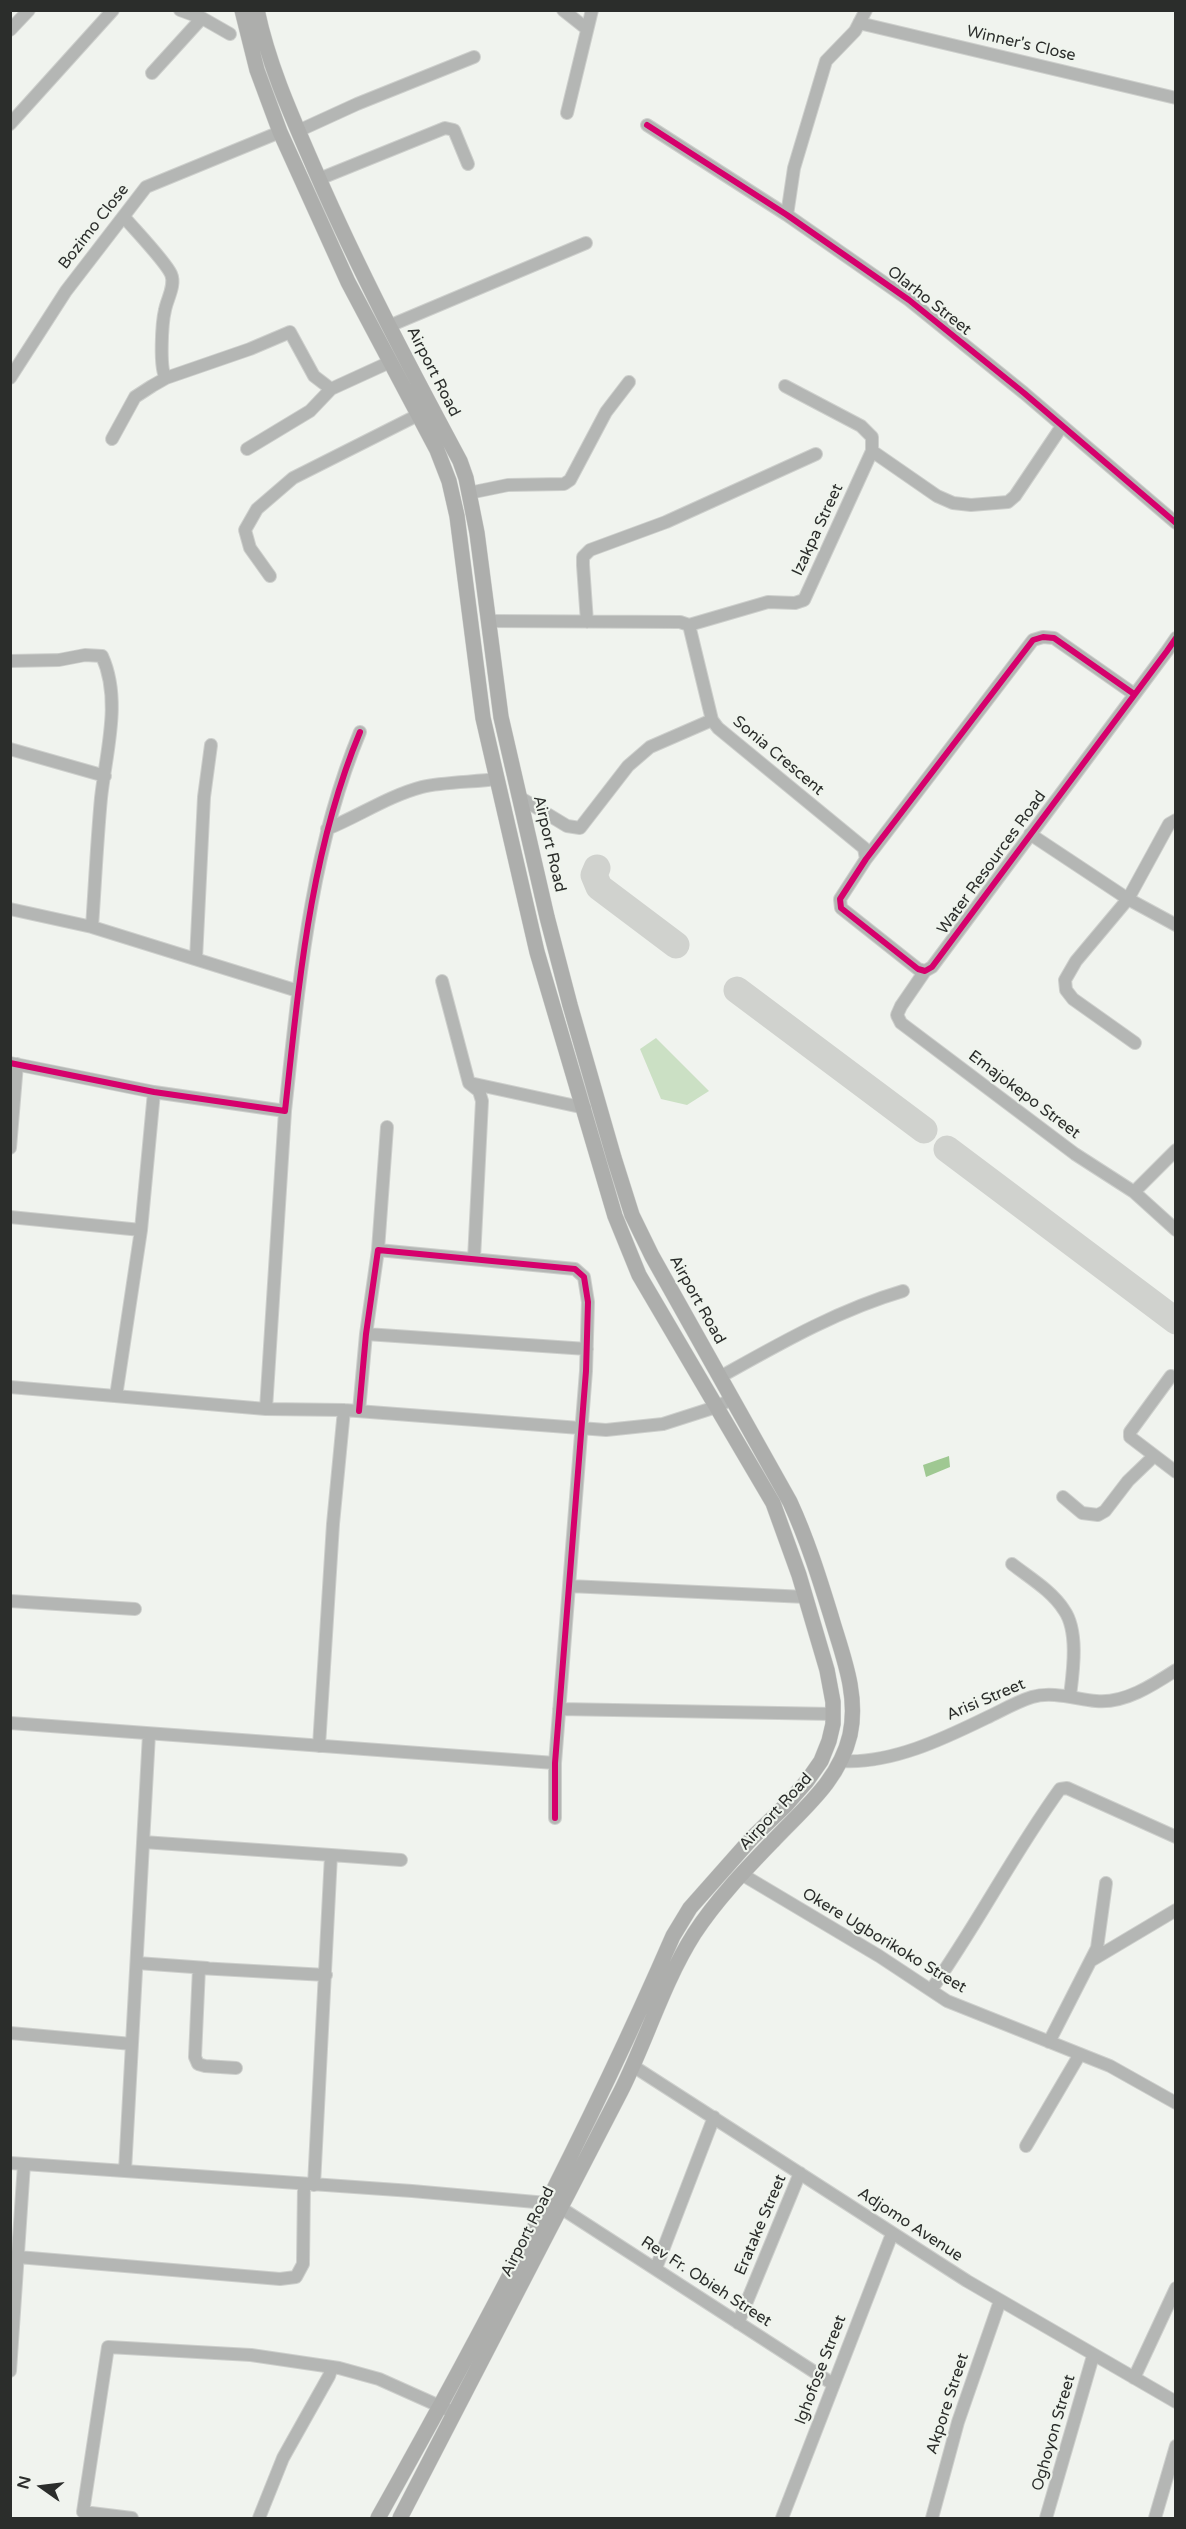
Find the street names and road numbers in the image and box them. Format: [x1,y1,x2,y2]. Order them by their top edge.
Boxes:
street label: Winner's Close [964,22,1078,66]
street label: Bozimo Close [55,181,133,273]
street label: Olarho Street [883,262,975,340]
street label: Airport Road [402,324,464,420]
street label: Izakpa Street [788,481,848,579]
street label: Sonia Crescent [728,712,828,800]
street label: Water Resources Road [933,787,1051,939]
street label: Airport Road [529,794,569,894]
street label: Emajokepo Street [964,1047,1084,1143]
street label: Airport Road [665,1252,729,1348]
street label: Arisi Street [944,1675,1028,1725]
street label: Airport Road [735,1769,817,1855]
street label: Okere Ugborikoko Street [799,1884,969,1998]
street label: Eratake Street [731,2172,791,2278]
street label: Airport Road [497,2184,559,2280]
street label: Adjomo Avenue [854,2184,966,2266]
street label: Rev Fr. Obieh Street [637,2233,775,2331]
street label: Ighofose Street [791,2312,851,2428]
street label: Akpore Street [923,2351,973,2457]
street label: Oghoyon Street [1028,2373,1080,2493]

